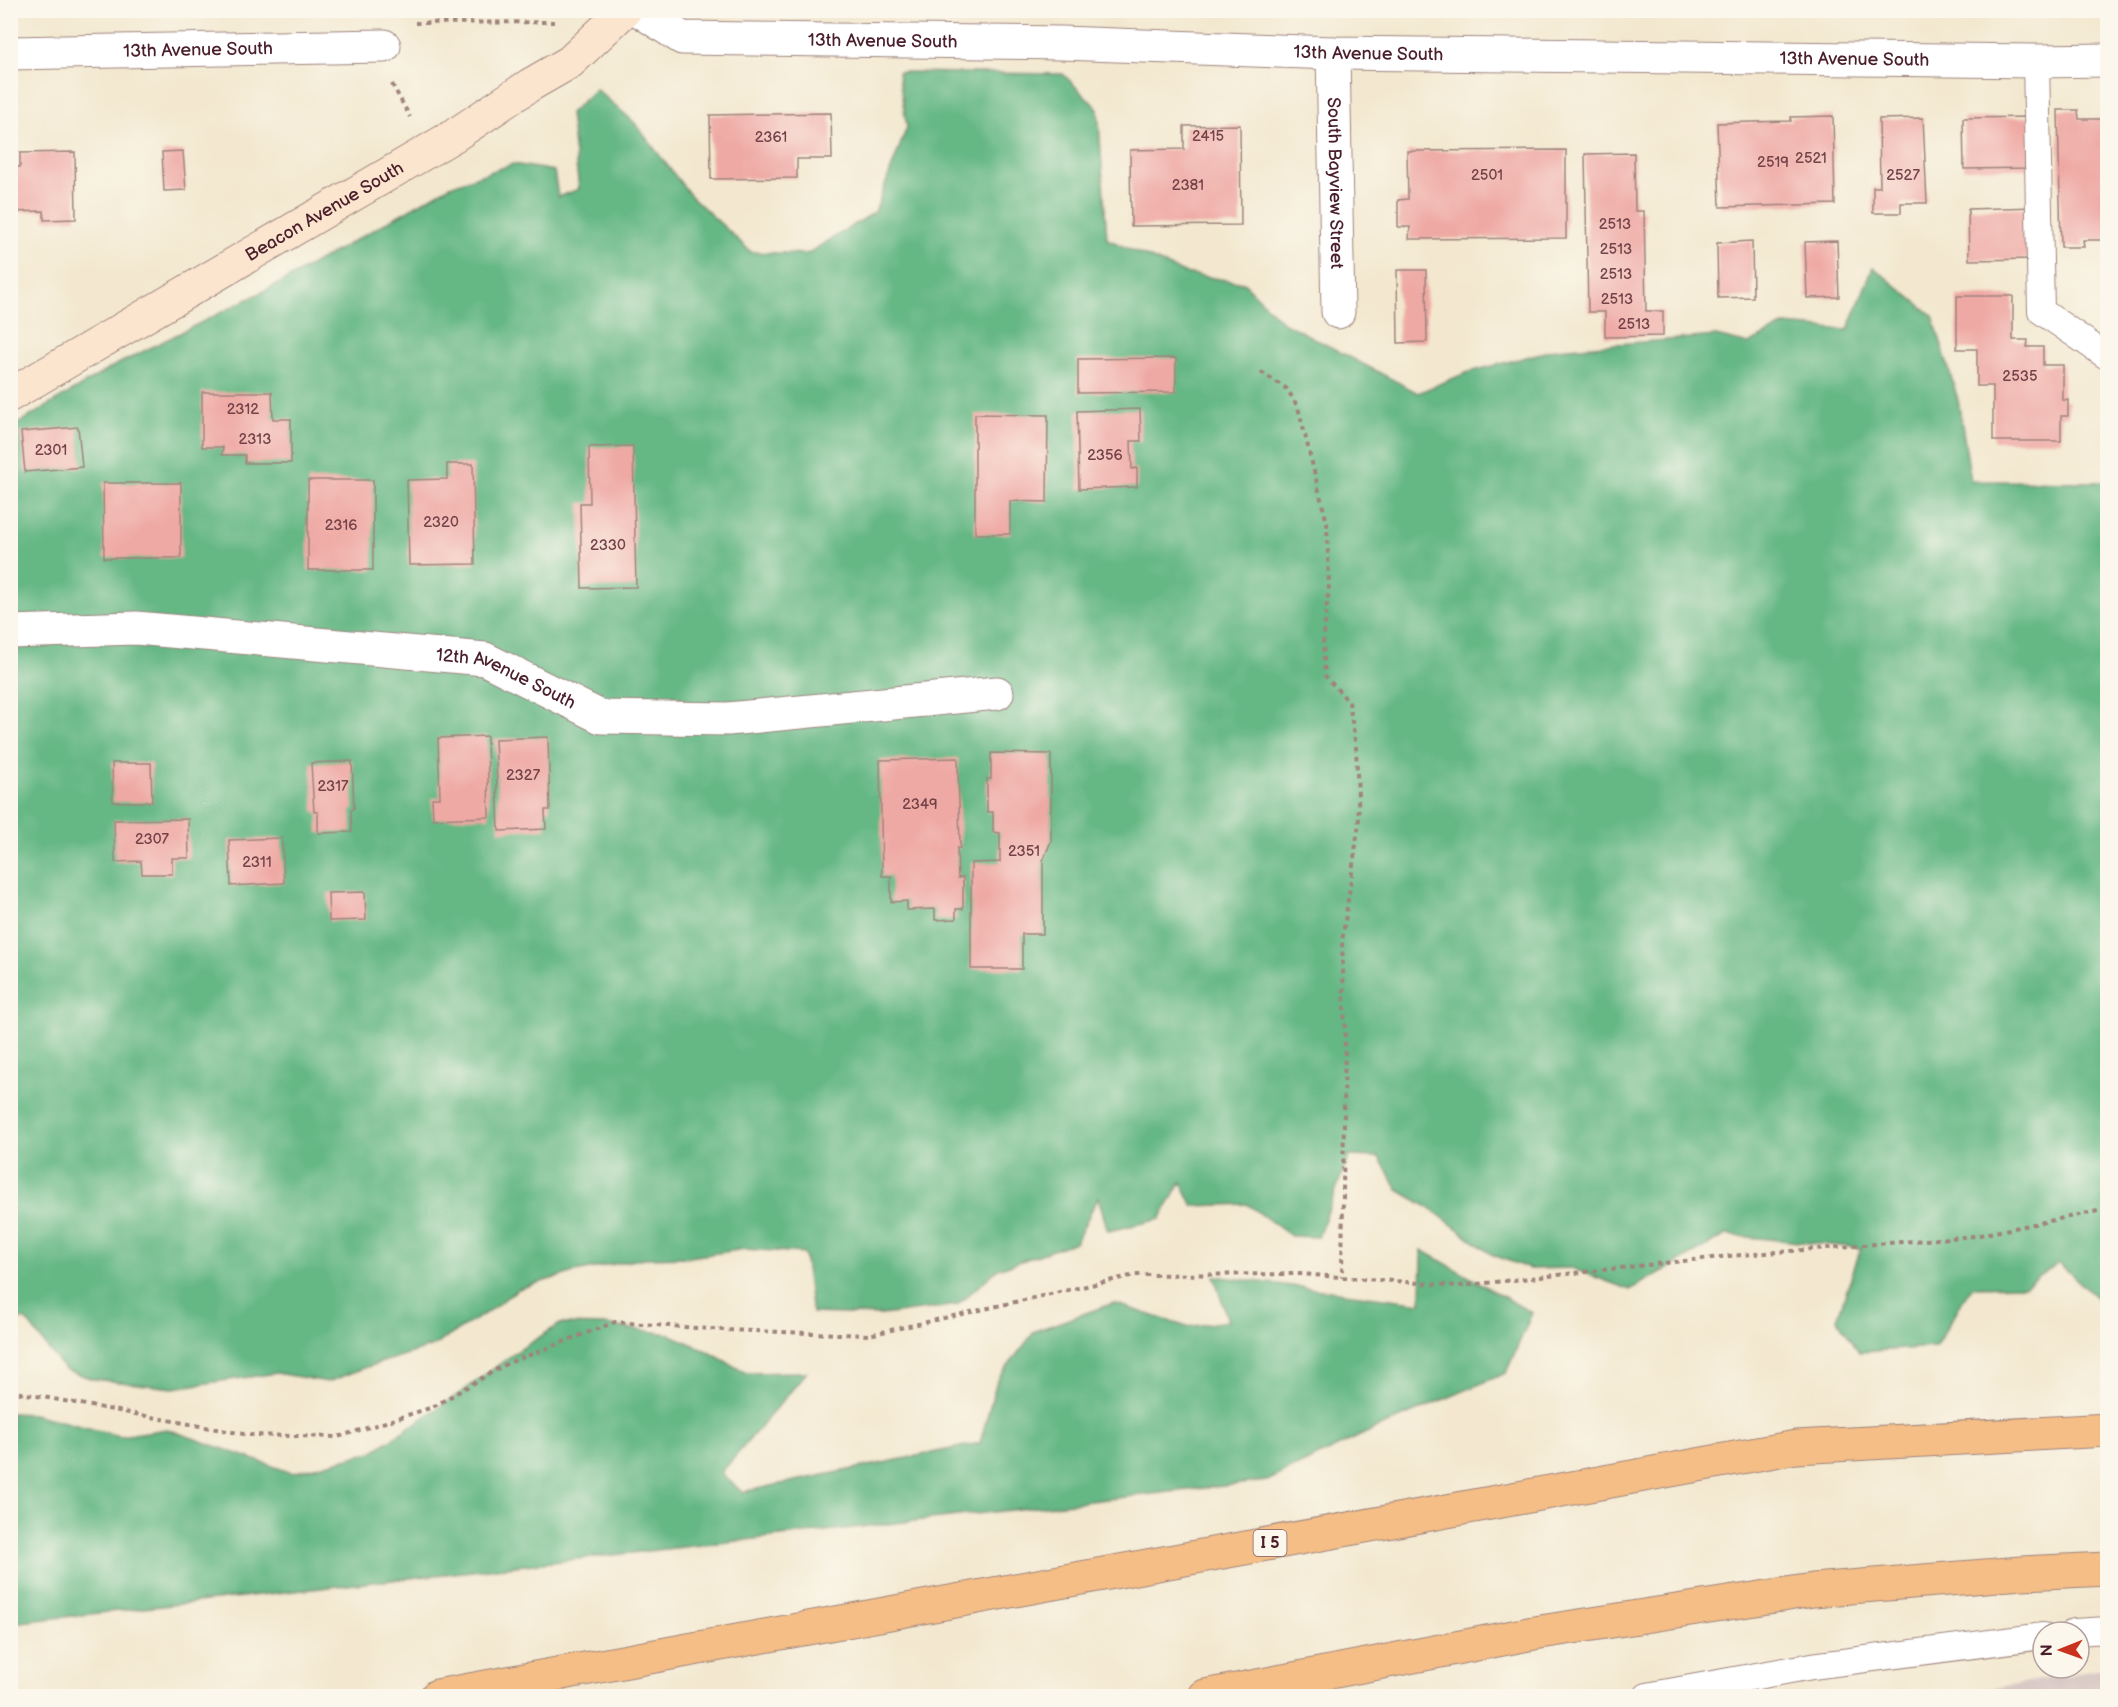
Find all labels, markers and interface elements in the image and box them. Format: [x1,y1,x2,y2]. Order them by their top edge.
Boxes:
street label: 13th Avenue South [808,29,958,52]
street label: 13th Avenue South [123,38,273,61]
street label: 13th Avenue South [1293,41,1444,65]
street label: 13th Avenue South [1779,48,1930,70]
street label: South Bayview Street [1323,97,1348,270]
house number: 2415 [1192,127,1224,146]
house number: 2361 [755,128,787,147]
house number: 2521 [1795,149,1827,168]
house number: 2519 [1757,153,1789,172]
street label: Beacon Avenue South [241,157,407,266]
house number: 2501 [1471,166,1503,185]
house number: 2527 [1886,166,1920,185]
house number: 2381 [1172,176,1204,195]
house number: 2513 [1599,215,1631,234]
house number: 2513 [1600,240,1632,259]
house number: 2513 [1600,265,1632,284]
house number: 2513 [1601,290,1633,309]
house number: 2513 [1618,315,1650,334]
house number: 2535 [2002,367,2038,386]
house number: 2312 [227,400,259,419]
house number: 2313 [239,430,271,449]
house number: 2301 [35,441,67,460]
house number: 2356 [1087,446,1123,465]
house number: 2320 [423,513,459,532]
house number: 2316 [325,516,357,535]
house number: 2330 [590,536,626,555]
street label: 12th Avenue South [435,644,579,713]
house number: 2327 [506,766,541,785]
house number: 2317 [318,777,349,796]
house number: 2349 [902,795,938,814]
house number: 2307 [135,830,170,849]
house number: 2351 [1008,842,1040,861]
house number: 2311 [242,853,272,872]
road number: I 5 [1254,1530,1286,1556]
north arrow [2031,1620,2091,1680]
text: N [2038,1644,2057,1656]

